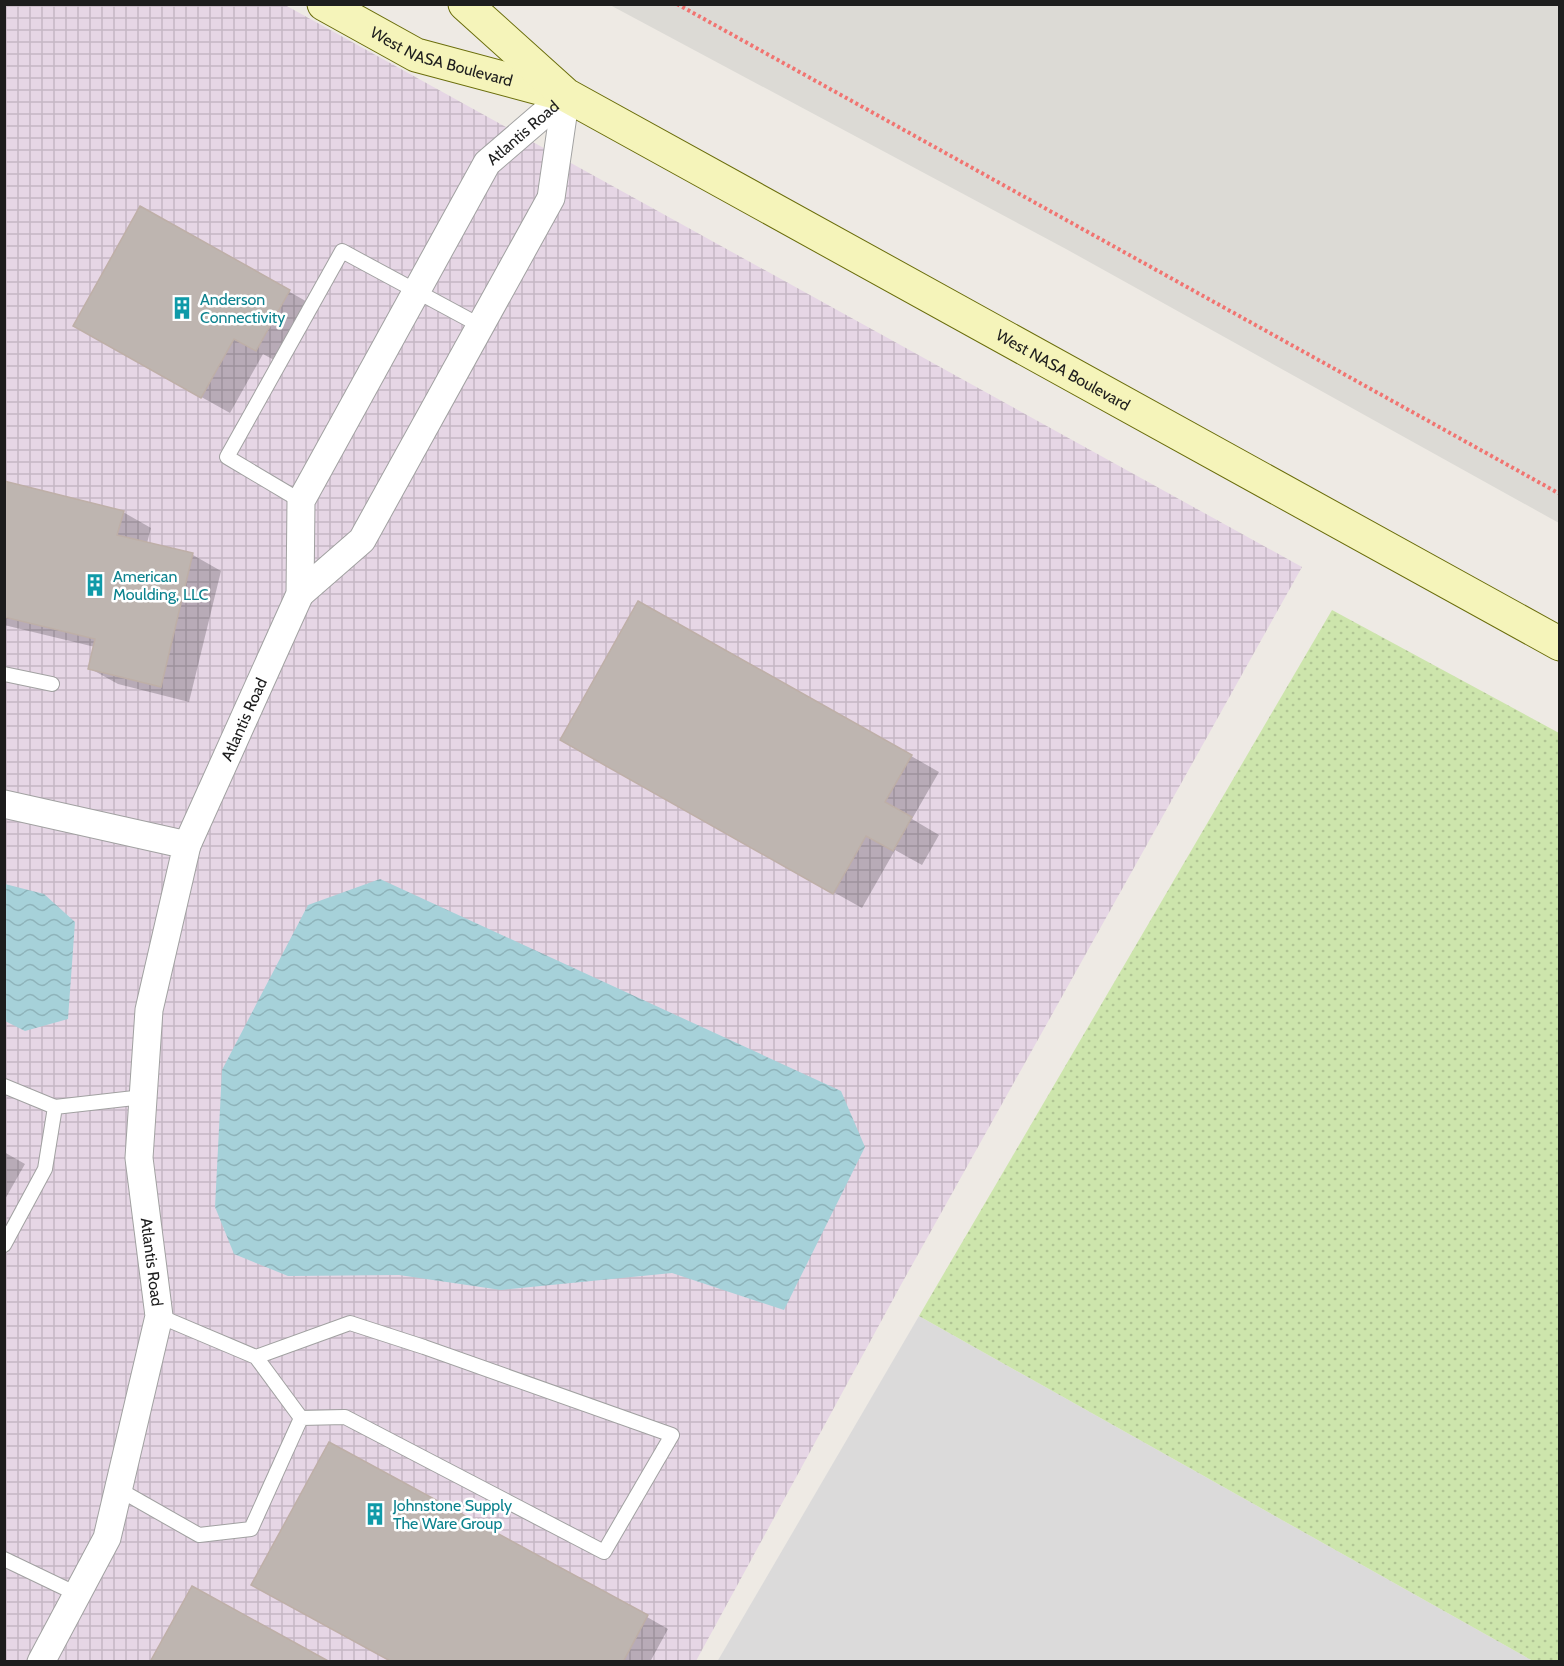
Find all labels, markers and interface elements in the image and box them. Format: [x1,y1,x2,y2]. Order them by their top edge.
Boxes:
street label: West NASA Boulevard [367,22,515,90]
street label: Atlantis Road [483,96,562,169]
place label: Anderson Connectivity [200,290,285,327]
building icon: Anderson Connectivity [169,295,195,321]
street label: West NASA Boulevard [993,325,1134,414]
place label: American Moulding, LLC [113,567,209,604]
building icon: American Moulding, LLC [82,572,108,598]
street label: Atlantis Road [217,675,271,764]
street label: Atlantis Road [137,1217,167,1307]
place label: Johnstone Supply The Ware Group [392,1496,512,1533]
building icon: Johnstone Supply The Ware Group [362,1501,388,1527]

